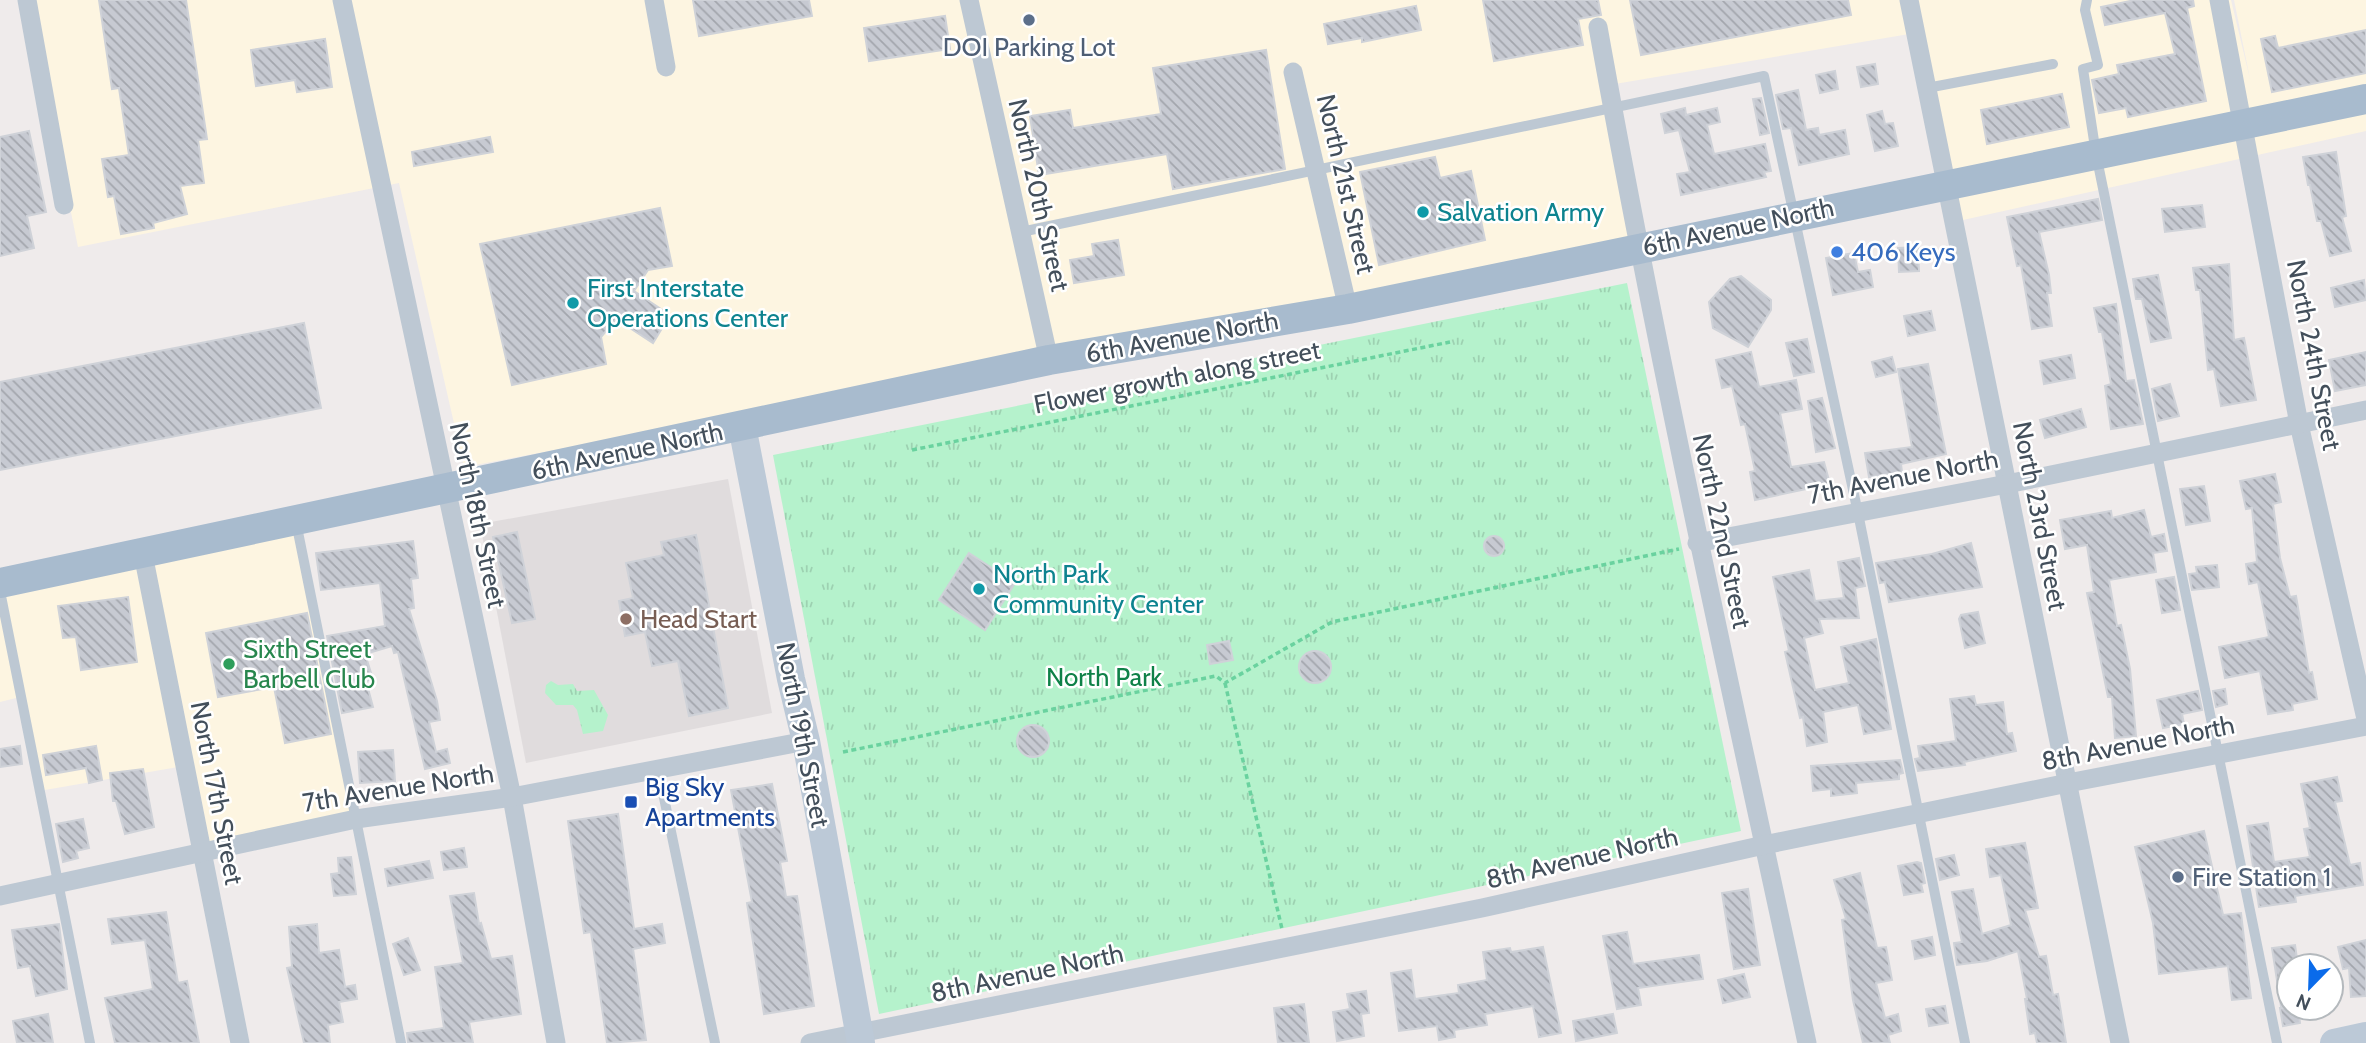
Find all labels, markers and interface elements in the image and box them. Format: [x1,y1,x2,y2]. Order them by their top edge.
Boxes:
marker: DOI Parking Lot [1021,12,1037,28]
place label: DOI Parking Lot [943,31,1116,63]
street label: North 21st Street [1310,91,1382,277]
street label: North 20th Street [1001,96,1077,295]
street label: 6th Avenue North [1639,191,1837,263]
place label: Salvation Army [1437,196,1604,228]
marker: Salvation Army [1415,204,1431,220]
place label: 406 Keys [1851,236,1956,268]
marker: 406 Keys [1829,244,1845,260]
street label: North 24th Street [2280,257,2348,453]
place label: First Interstate Operations Center [587,272,789,334]
marker: First Interstate Operations Center [565,295,581,311]
street label: 6th Avenue North [1083,304,1281,370]
street label: Flower growth along street [1031,333,1323,421]
street label: 6th Avenue North [528,415,726,487]
street label: North 18th Street [443,419,513,611]
street label: North 23rd Street [2006,419,2074,613]
street label: North 22nd Street [1686,431,1758,631]
street label: 7th Avenue North [1805,443,2001,511]
place label: North Park Community Center [993,558,1204,620]
marker: North Park Community Center [971,581,987,597]
place label: Head Start [640,603,757,635]
marker: Head Start [618,611,634,627]
place label: Sixth Street Barbell Club [243,633,375,695]
street label: North 19th Street [769,640,837,831]
marker: Sixth Street Barbell Club [221,656,237,672]
park label: North Park [1046,661,1162,693]
street label: North 17th Street [184,699,251,888]
street label: 8th Avenue North [2039,709,2237,777]
street label: 7th Avenue North [300,757,496,819]
place label: Big Sky Apartments [645,771,775,833]
marker: Big Sky Apartments [623,794,639,810]
street label: 8th Avenue North [1483,820,1681,896]
place label: Fire Station 1 [2192,861,2331,893]
marker: Fire Station 1 [2170,869,2186,885]
street label: 8th Avenue North [928,937,1126,1009]
north arrow [2275,952,2345,1022]
text: N [2293,989,2314,1015]

